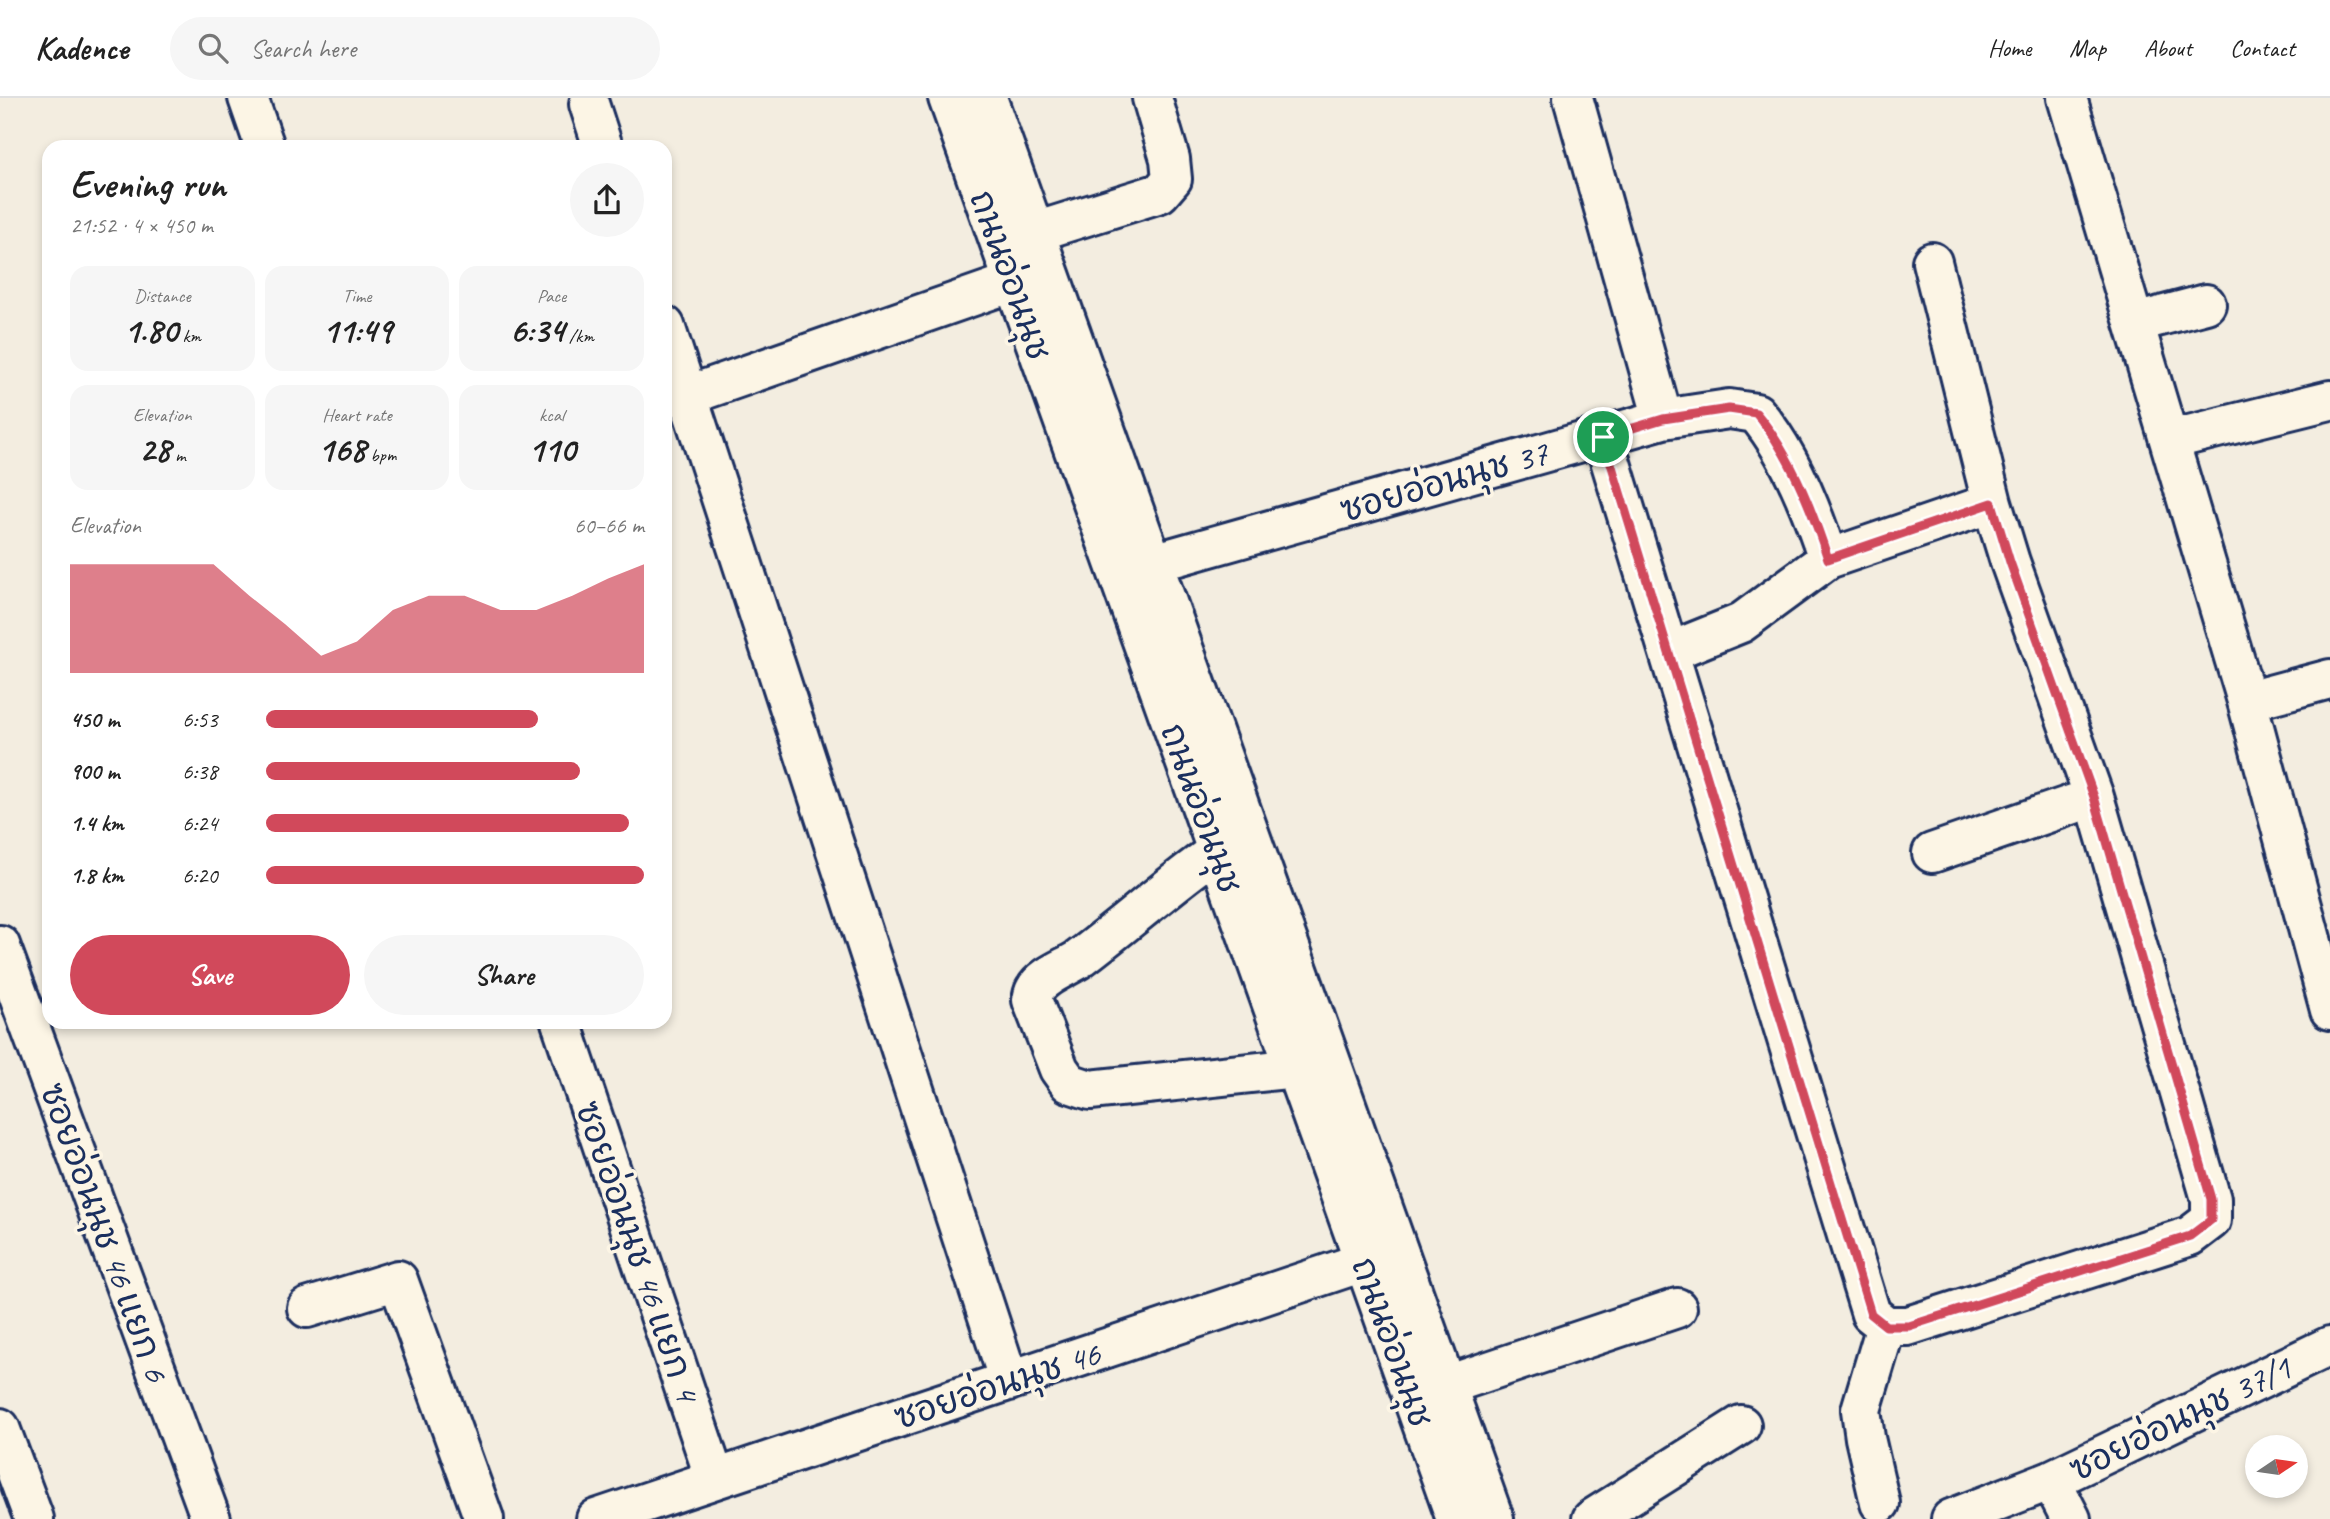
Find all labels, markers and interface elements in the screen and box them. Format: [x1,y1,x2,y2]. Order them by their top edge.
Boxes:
search box [170,17,660,80]
text: Kadence [35,27,128,69]
icon: search [194,29,232,67]
text: Search here [250,32,356,65]
text: Home [1988,33,2031,63]
text: Map [2069,33,2106,63]
text: About [2144,33,2192,63]
text: Contact [2230,33,2295,63]
text: Evening run [70,161,226,208]
button: share [570,163,644,237]
street label: ถนนอ่อนนุช [955,184,1062,368]
text: 21:52 · 4 × 450 m [70,211,213,240]
text: Distance [134,284,191,308]
text: Time [342,284,372,308]
text: Pace [537,284,566,308]
text: 1.80 [124,308,178,353]
text: 11:49 [322,308,392,353]
text: 6:34 [509,308,564,353]
text: km [178,324,201,348]
text: /km [564,324,594,348]
text: Elevation [133,403,192,427]
text: Heart rate [322,403,392,427]
text: kcal [539,403,564,427]
pin [1573,407,1633,467]
icon: arrive [1584,418,1622,456]
text: 28 [139,427,170,472]
text: 168 [318,427,366,472]
text: 110 [528,427,575,472]
street label: ซอยอ่อนนุช 37 [1335,430,1556,536]
text: m [170,443,186,467]
text: bpm [366,443,396,467]
text: Elevation [70,511,141,540]
text: 60–66 m [574,511,644,540]
text: 450 m [70,705,119,734]
text: 6:53 [182,705,218,734]
street label: ถนนอ่อนนุช [1146,717,1253,901]
text: 900 m [70,757,119,786]
text: 6:38 [182,757,218,786]
text: 1.4 km [70,809,124,838]
text: 6:24 [182,809,218,838]
text: 1.8 km [70,861,124,890]
text: 6:20 [182,861,218,890]
button: Save [70,935,350,1015]
button: Share [364,935,644,1015]
street label: ซอยอ่อนนุช 46 แยก 6 [26,1077,180,1390]
street label: ซอยอ่อนนุช 46 แยก 4 [561,1095,711,1411]
street label: ถนนอ่อนนุช [1337,1251,1444,1435]
street label: ซอยอ่อนนุช 46 [889,1331,1108,1444]
street label: ซอยอ่อนนุช 37/1 [2062,1344,2302,1495]
north arrow [2245,1435,2308,1498]
map controls [2245,1435,2308,1498]

